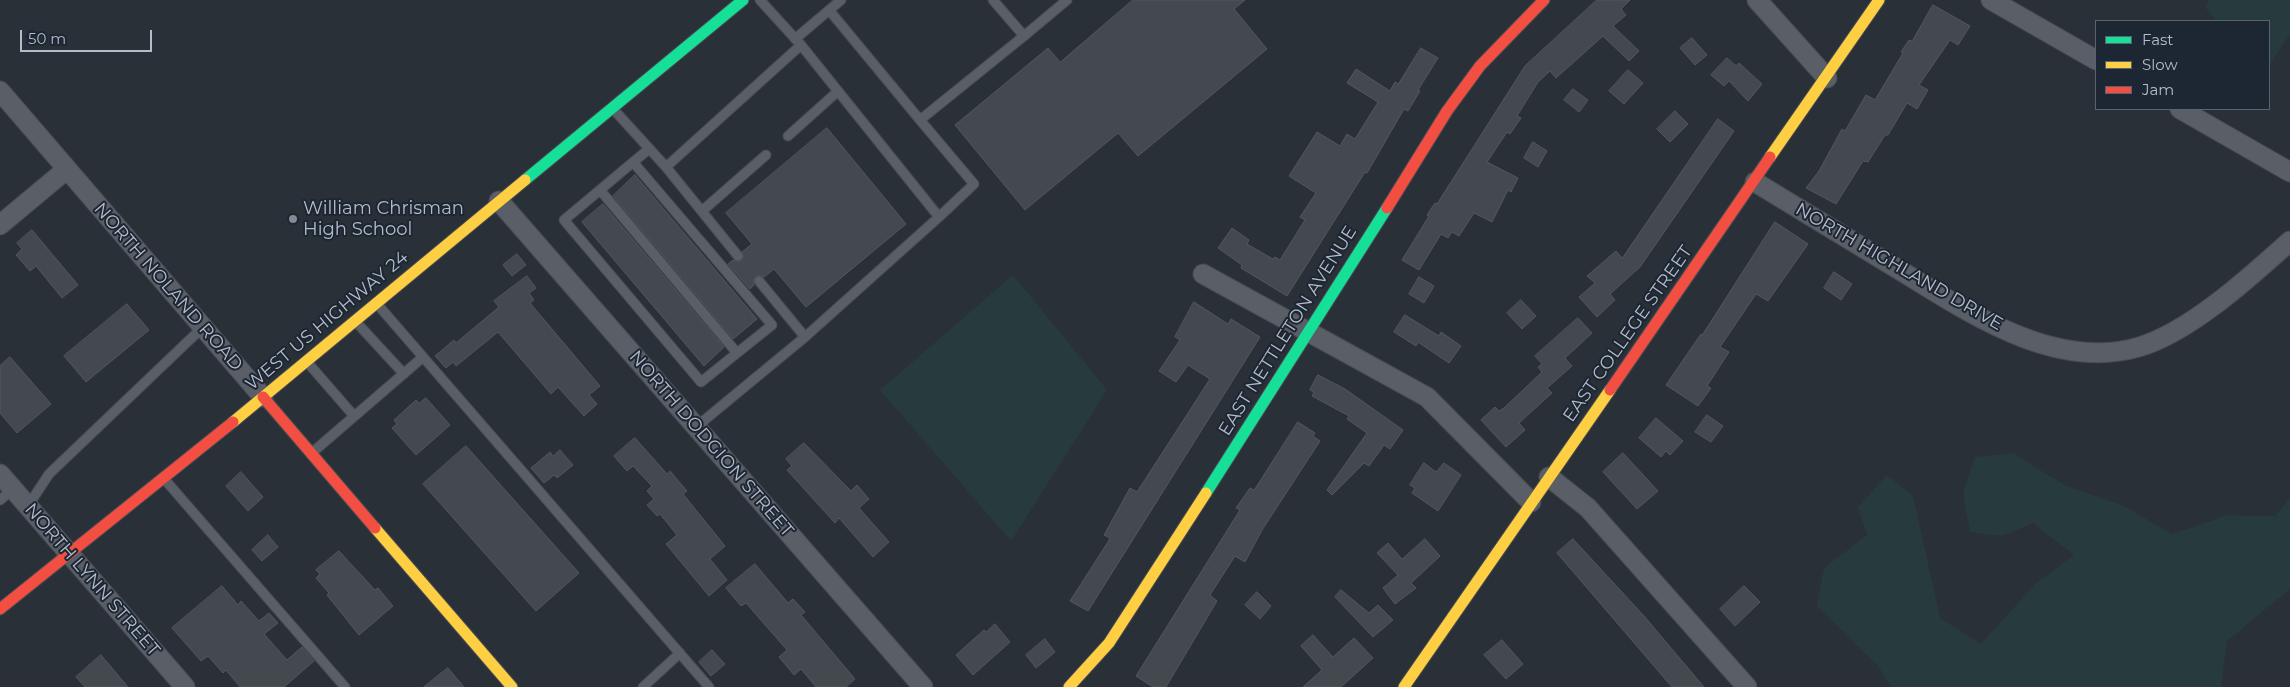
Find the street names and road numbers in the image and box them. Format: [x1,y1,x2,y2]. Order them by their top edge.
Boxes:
street label: NORTH NOLAND ROAD [89,199,247,375]
street label: NORTH HIGHLAND DRIVE [1791,199,2007,335]
street label: EAST NETTLETON AVENUE [1214,222,1362,440]
street label: EAST COLLEGE STREET [1559,242,1697,426]
street label: WEST US HIGHWAY 24 [241,247,413,395]
street label: NORTH DODGION STREET [624,347,798,541]
street label: NORTH LYNN STREET [20,499,164,661]

